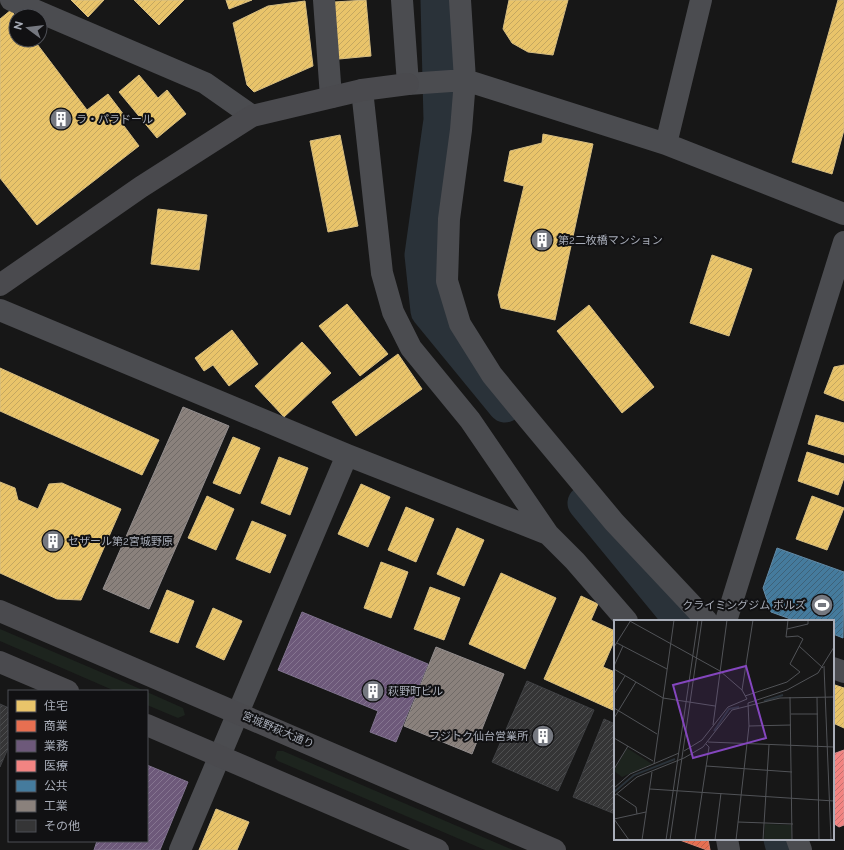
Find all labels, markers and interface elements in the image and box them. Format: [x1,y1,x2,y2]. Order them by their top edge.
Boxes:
north arrow [8,8,48,48]
text: N [11,20,26,31]
building icon: ラ・パラドール [48,106,74,132]
place label: ラ・パラドール [76,113,153,126]
building icon: 第2二枚橋マンション [529,227,555,253]
place label: 第2二枚橋マンション [558,234,663,247]
building icon: セザール第2宮城野原 [40,528,66,554]
place label: セザール第2宮城野原 [68,535,173,548]
sports icon: クライミングジム ボルズ [809,592,835,618]
place label: クライミングジム ボルズ [682,599,806,612]
inset map [614,620,834,840]
building icon: 萩野町ビル [360,678,386,704]
place label: 萩野町ビル [388,685,443,698]
legend [8,690,148,842]
text: 住宅 [44,699,68,713]
street label: 宮城野萩大通り [240,709,316,751]
text: 商業 [44,719,68,733]
building icon: フジトク仙台営業所 [530,723,556,749]
place label: フジトク仙台営業所 [429,730,529,743]
text: 業務 [44,739,68,753]
text: 医療 [44,759,68,773]
text: 公共 [44,779,68,793]
text: 工業 [44,799,68,813]
text: その他 [44,819,80,833]

